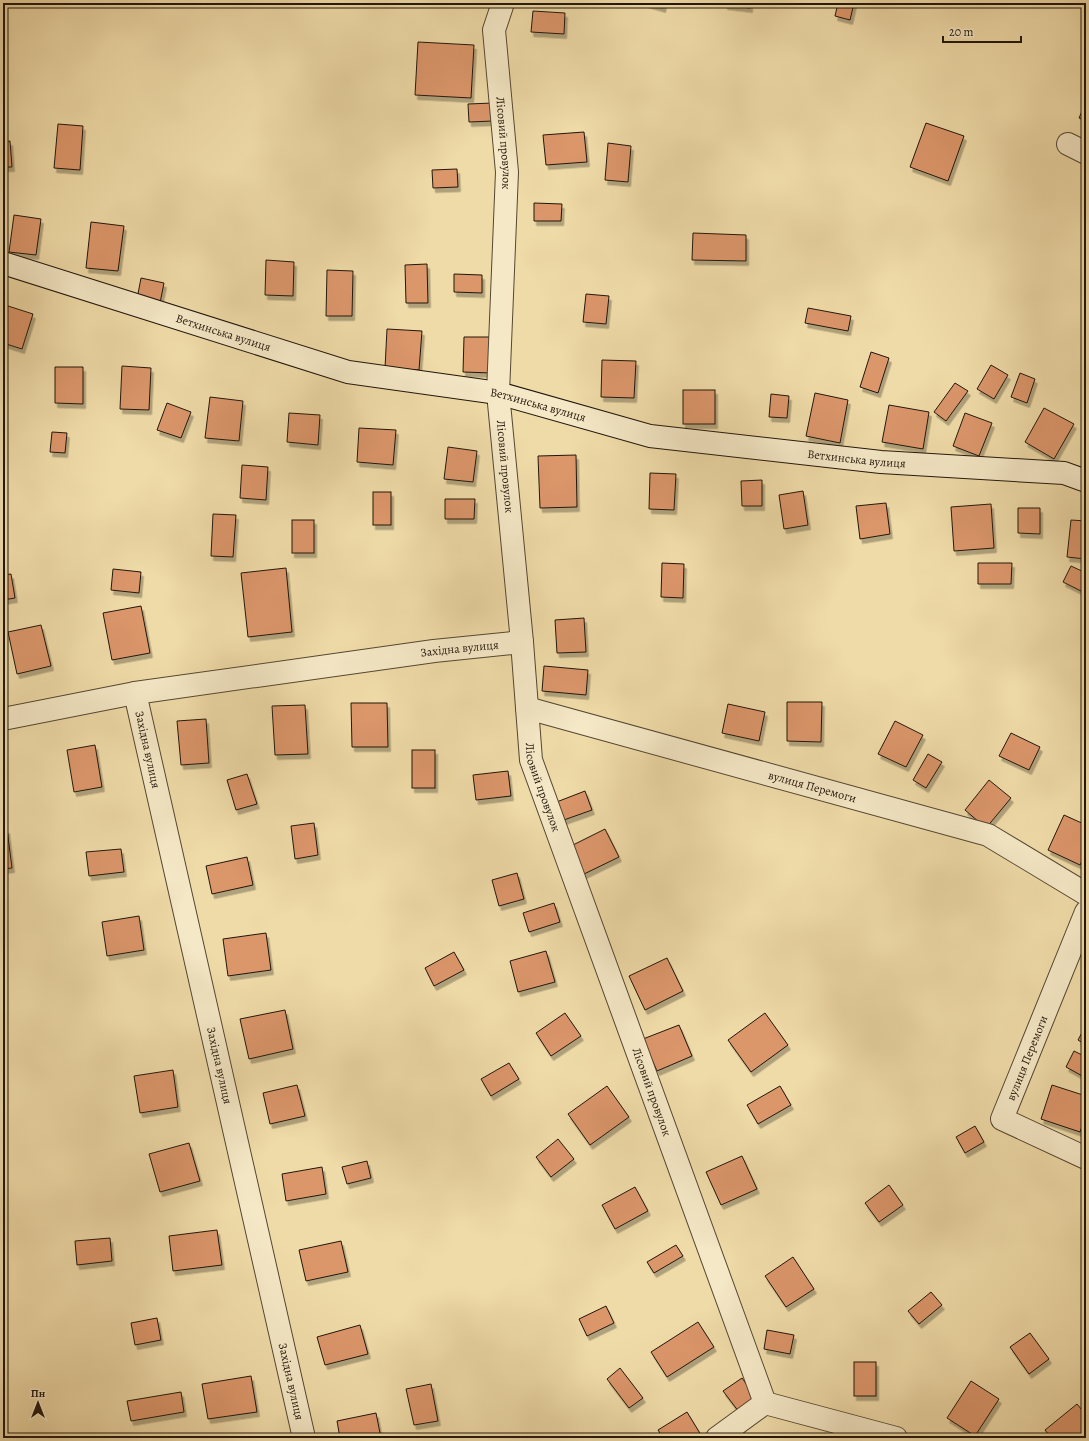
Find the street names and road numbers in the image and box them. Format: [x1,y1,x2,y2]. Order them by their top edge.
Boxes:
street label: Лісовий провулок [492,96,515,190]
street label: Ветхинська вулиця [174,310,273,355]
street label: Ветхинська вулиця [489,384,588,426]
street label: Лісовий провулок [493,419,518,513]
street label: Ветхинська вулиця [806,446,906,471]
street label: Західна вулиця [419,636,500,661]
street label: Західна вулиця [131,709,164,790]
street label: Лісовий провулок [522,742,564,834]
street label: вулиця Перемоги [766,767,858,806]
street label: вулиця Перемоги [1003,1013,1051,1103]
street label: Західна вулиця [203,1025,236,1106]
street label: Лісовий провулок [628,1046,675,1138]
street label: Західна вулиця [275,1341,308,1422]

